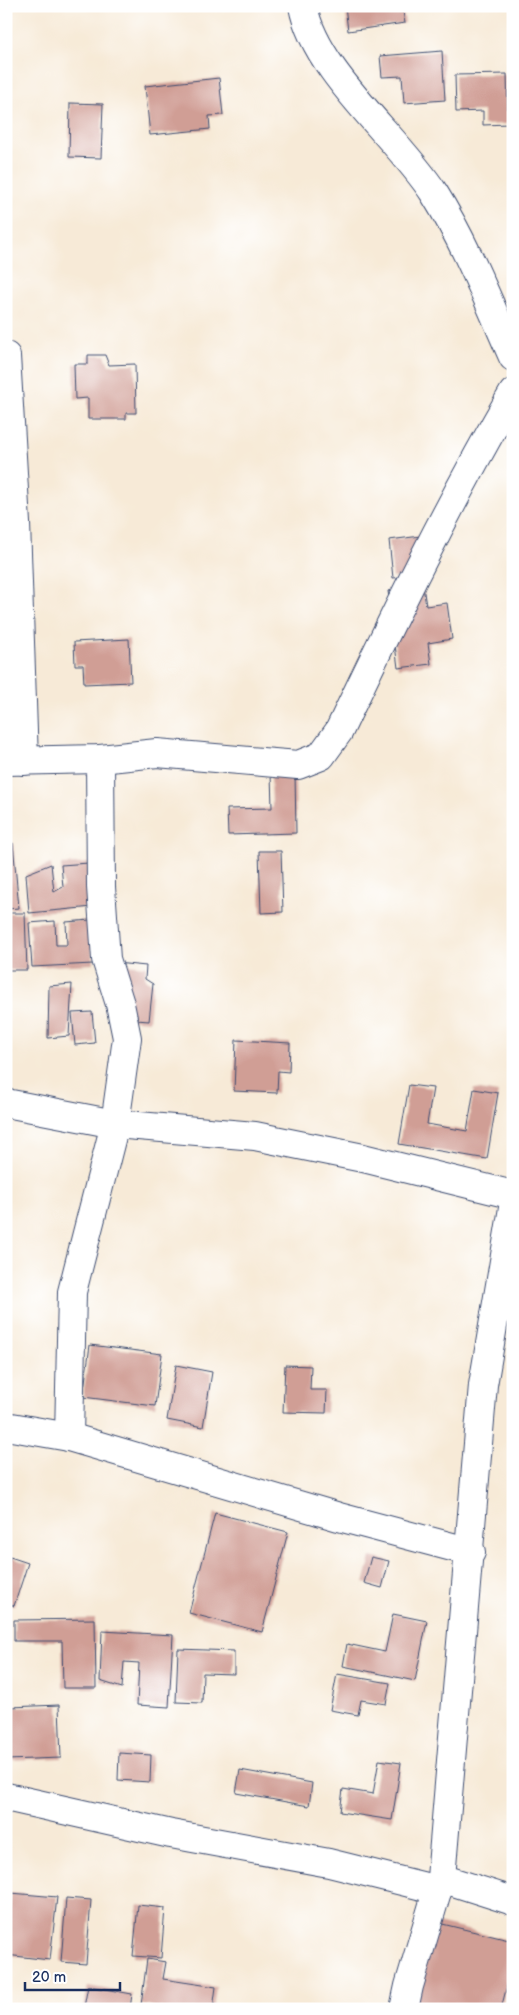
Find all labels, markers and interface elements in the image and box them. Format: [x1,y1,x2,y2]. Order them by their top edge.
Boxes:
scale bar [25,1960,120,1992]
text: 20 m [32,1968,66,1987]

